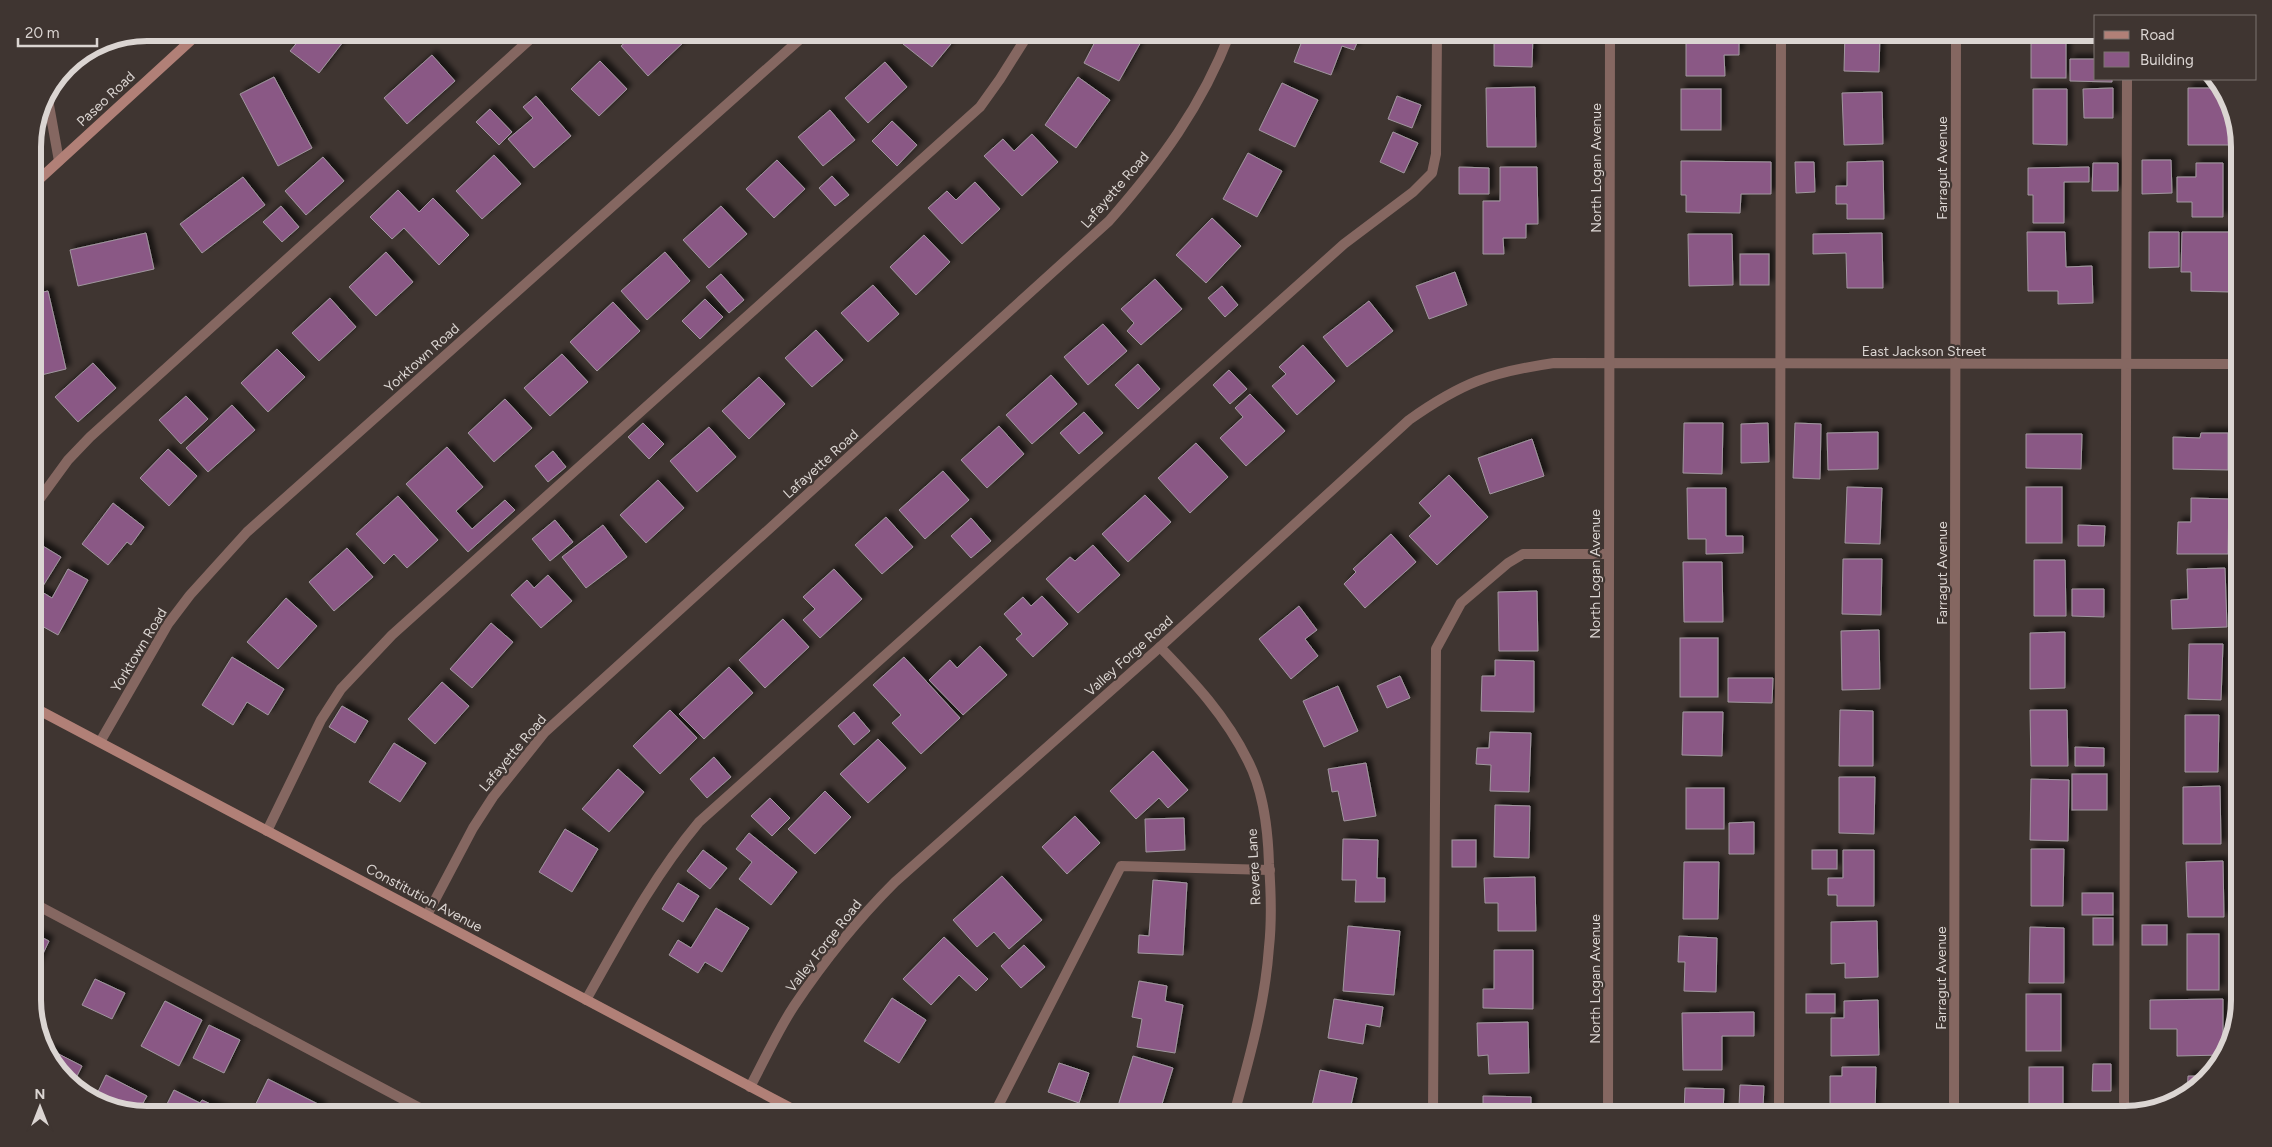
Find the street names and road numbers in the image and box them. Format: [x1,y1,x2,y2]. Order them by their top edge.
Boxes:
street label: Paseo Road [73,68,139,130]
street label: North Logan Avenue [1588,103,1605,233]
street label: Farragut Avenue [1934,116,1951,220]
street label: Lafayette Road [1077,148,1153,232]
street label: Yorktown Road [381,320,463,396]
street label: East Jackson Street [1862,343,1986,360]
street label: Lafayette Road [780,426,862,502]
street label: North Logan Avenue [1587,509,1604,639]
street label: Farragut Avenue [1934,521,1951,625]
street label: Yorktown Road [107,605,171,695]
street label: Valley Forge Road [1081,612,1177,700]
street label: Lafayette Road [476,711,550,795]
street label: Revere Lane [1243,828,1264,906]
street label: Constitution Avenue [363,860,485,936]
street label: Valley Forge Road [783,896,865,996]
street label: North Logan Avenue [1587,914,1604,1044]
street label: Farragut Avenue [1933,926,1950,1030]

